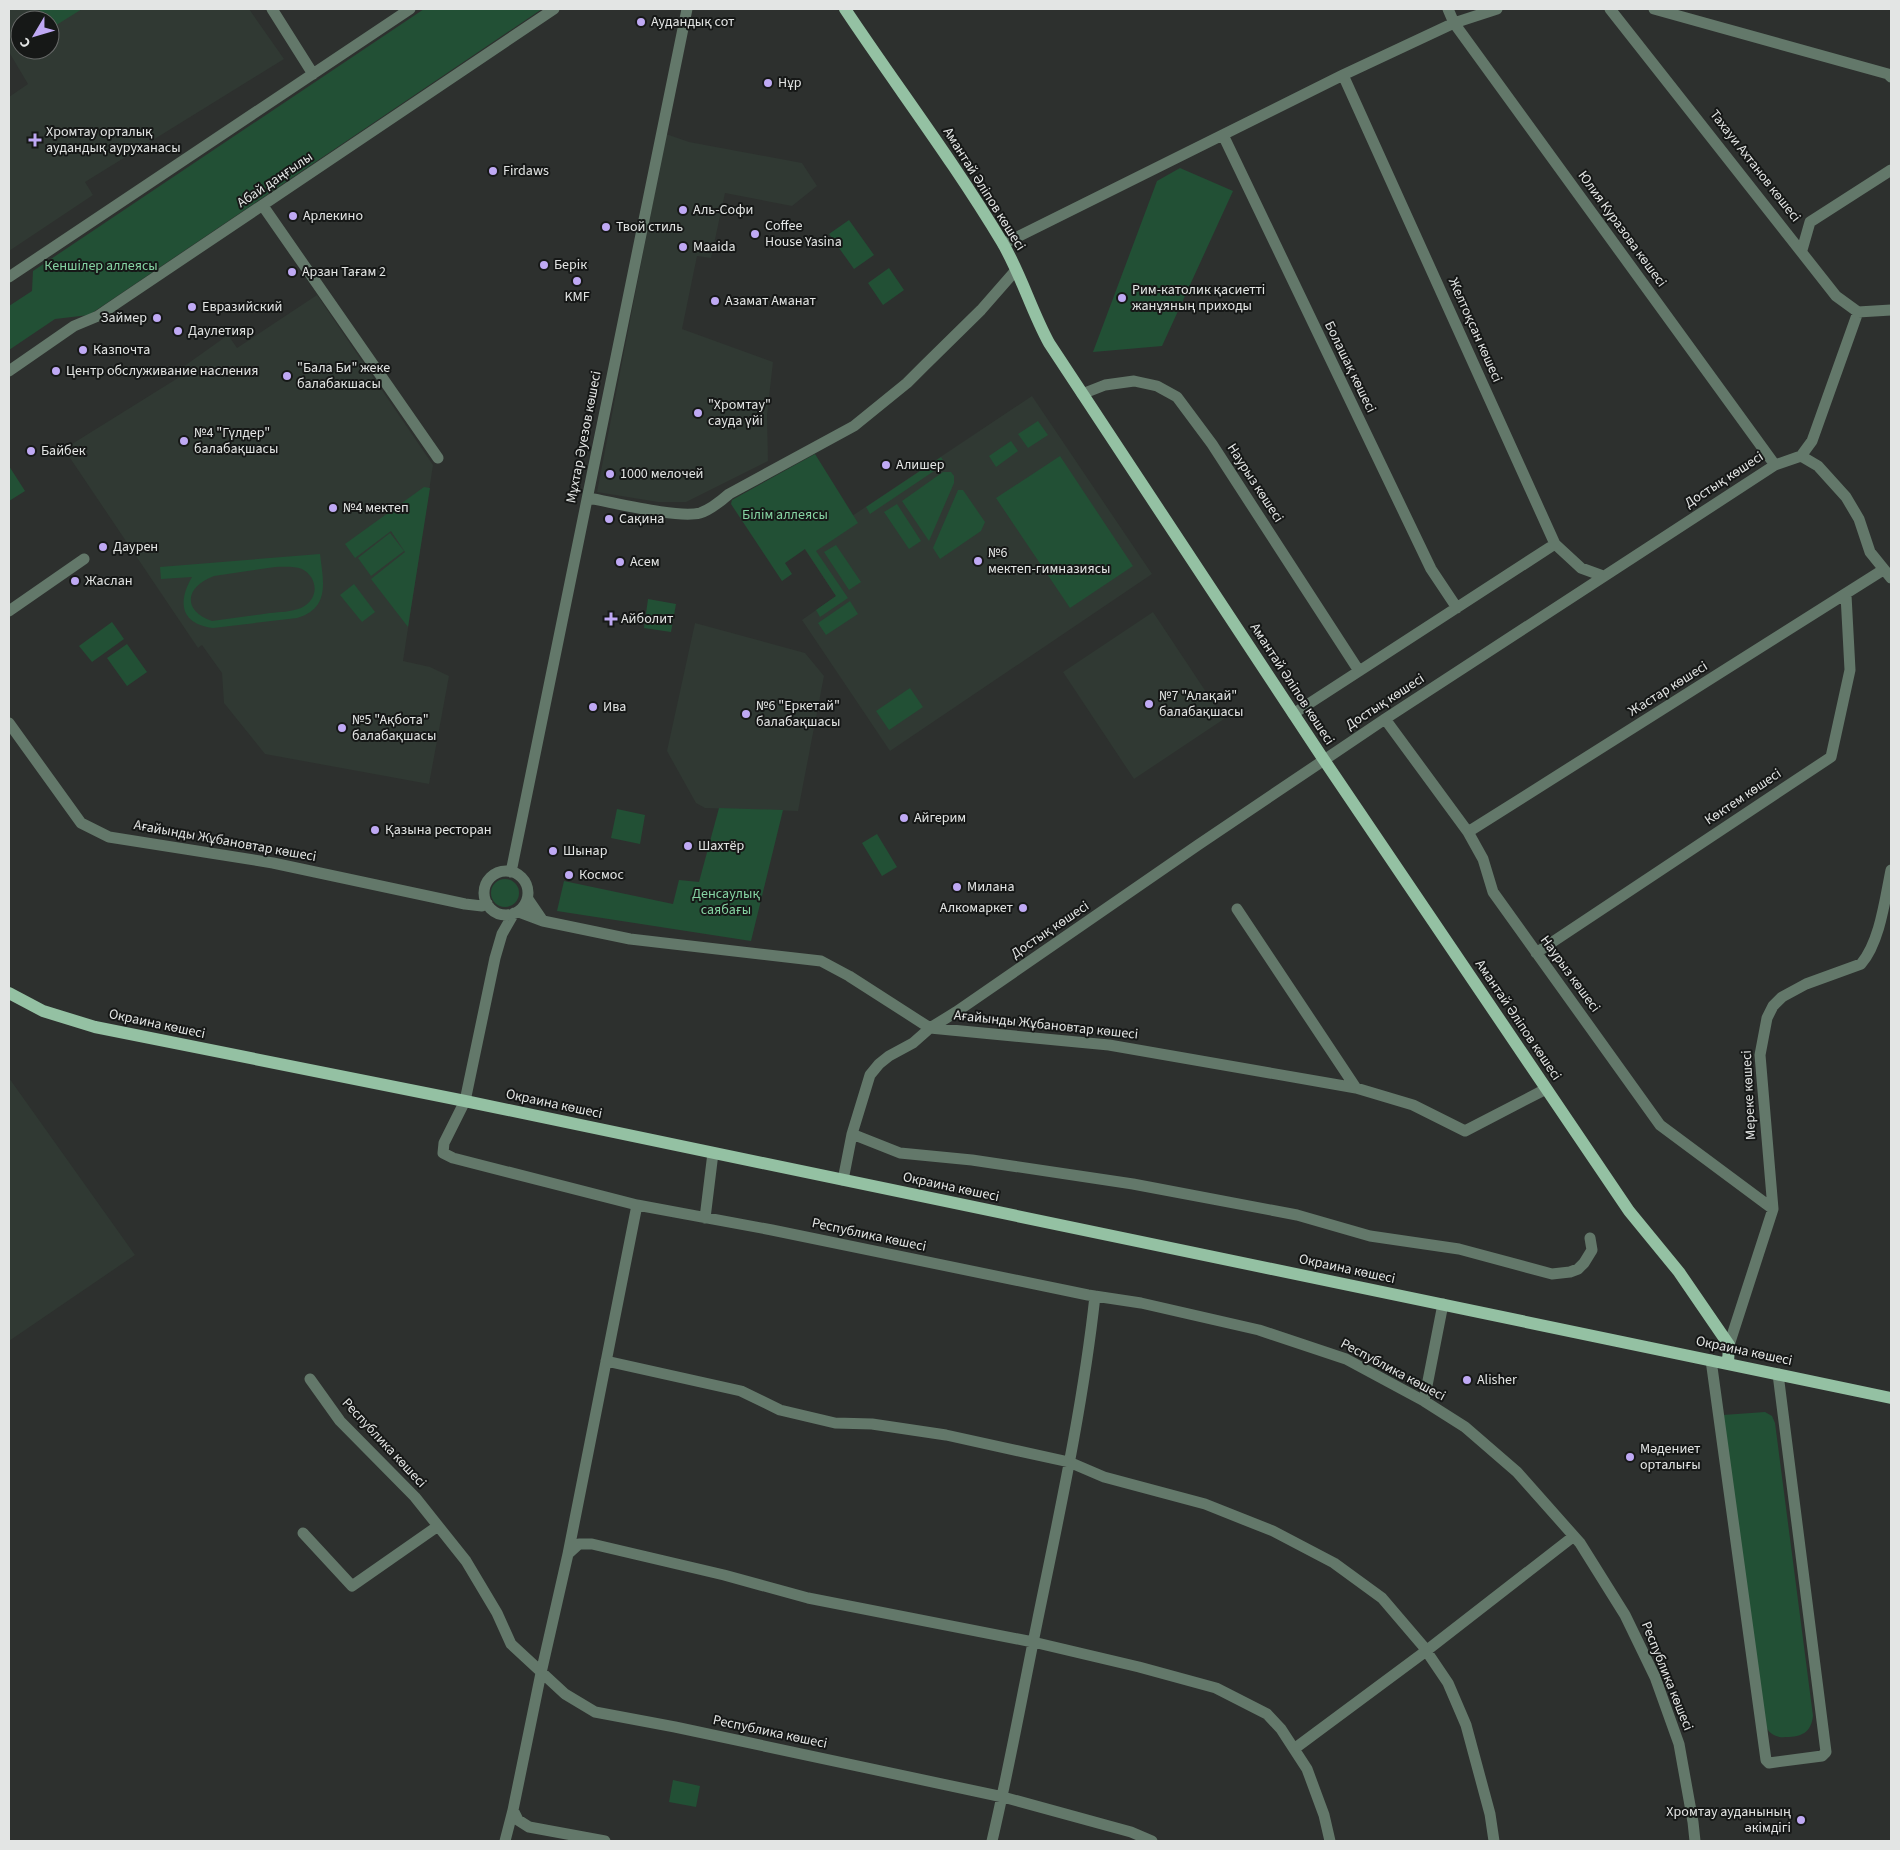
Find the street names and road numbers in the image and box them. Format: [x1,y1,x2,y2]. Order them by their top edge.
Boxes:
street label: Тахауи Ахтанов көшесі [1705,106,1805,226]
street label: Амантай Әліпов көшесі [938,123,1030,255]
street label: Абай даңғылы [233,147,317,213]
street label: Юлия Куразова көшесі [1573,167,1671,291]
street label: Желтоқсан көшесі [1443,274,1507,386]
street label: Болашақ көшесі [1319,318,1381,416]
street label: Мұхтар Әуезов көшесі [561,369,607,505]
street label: Наурыз көшесі [1222,440,1288,526]
street label: Достық көшесі [1681,447,1767,513]
street label: Амантай Әліпов көшесі [1245,619,1339,749]
street label: Жастар көшесі [1624,657,1712,721]
street label: Достық көшесі [1342,669,1428,735]
street label: Көктем көшесі [1701,764,1785,830]
street label: Ағайынды Жұбановтар көшесі [132,815,318,867]
street label: Достық көшесі [1007,896,1093,964]
street label: Наурыз көшесі [1535,931,1605,1017]
street label: Амантай Әліпов көшесі [1470,956,1566,1084]
street label: Окраина көшесі [107,1004,207,1044]
street label: Ағайынды Жұбановтар көшесі [953,1005,1139,1045]
street label: Мереке көшесі [1737,1050,1761,1140]
street label: Окраина көшесі [504,1084,604,1124]
street label: Окраина көшесі [901,1167,1001,1207]
street label: Республика көшесі [810,1213,928,1257]
street label: Окраина көшесі [1297,1249,1397,1289]
street label: Окраина көшесі [1694,1331,1794,1371]
street label: Республика көшесі [1337,1334,1449,1406]
street label: Республика көшесі [337,1394,431,1492]
street label: Республика көшесі [1636,1618,1698,1734]
street label: Республика көшесі [711,1710,829,1754]

